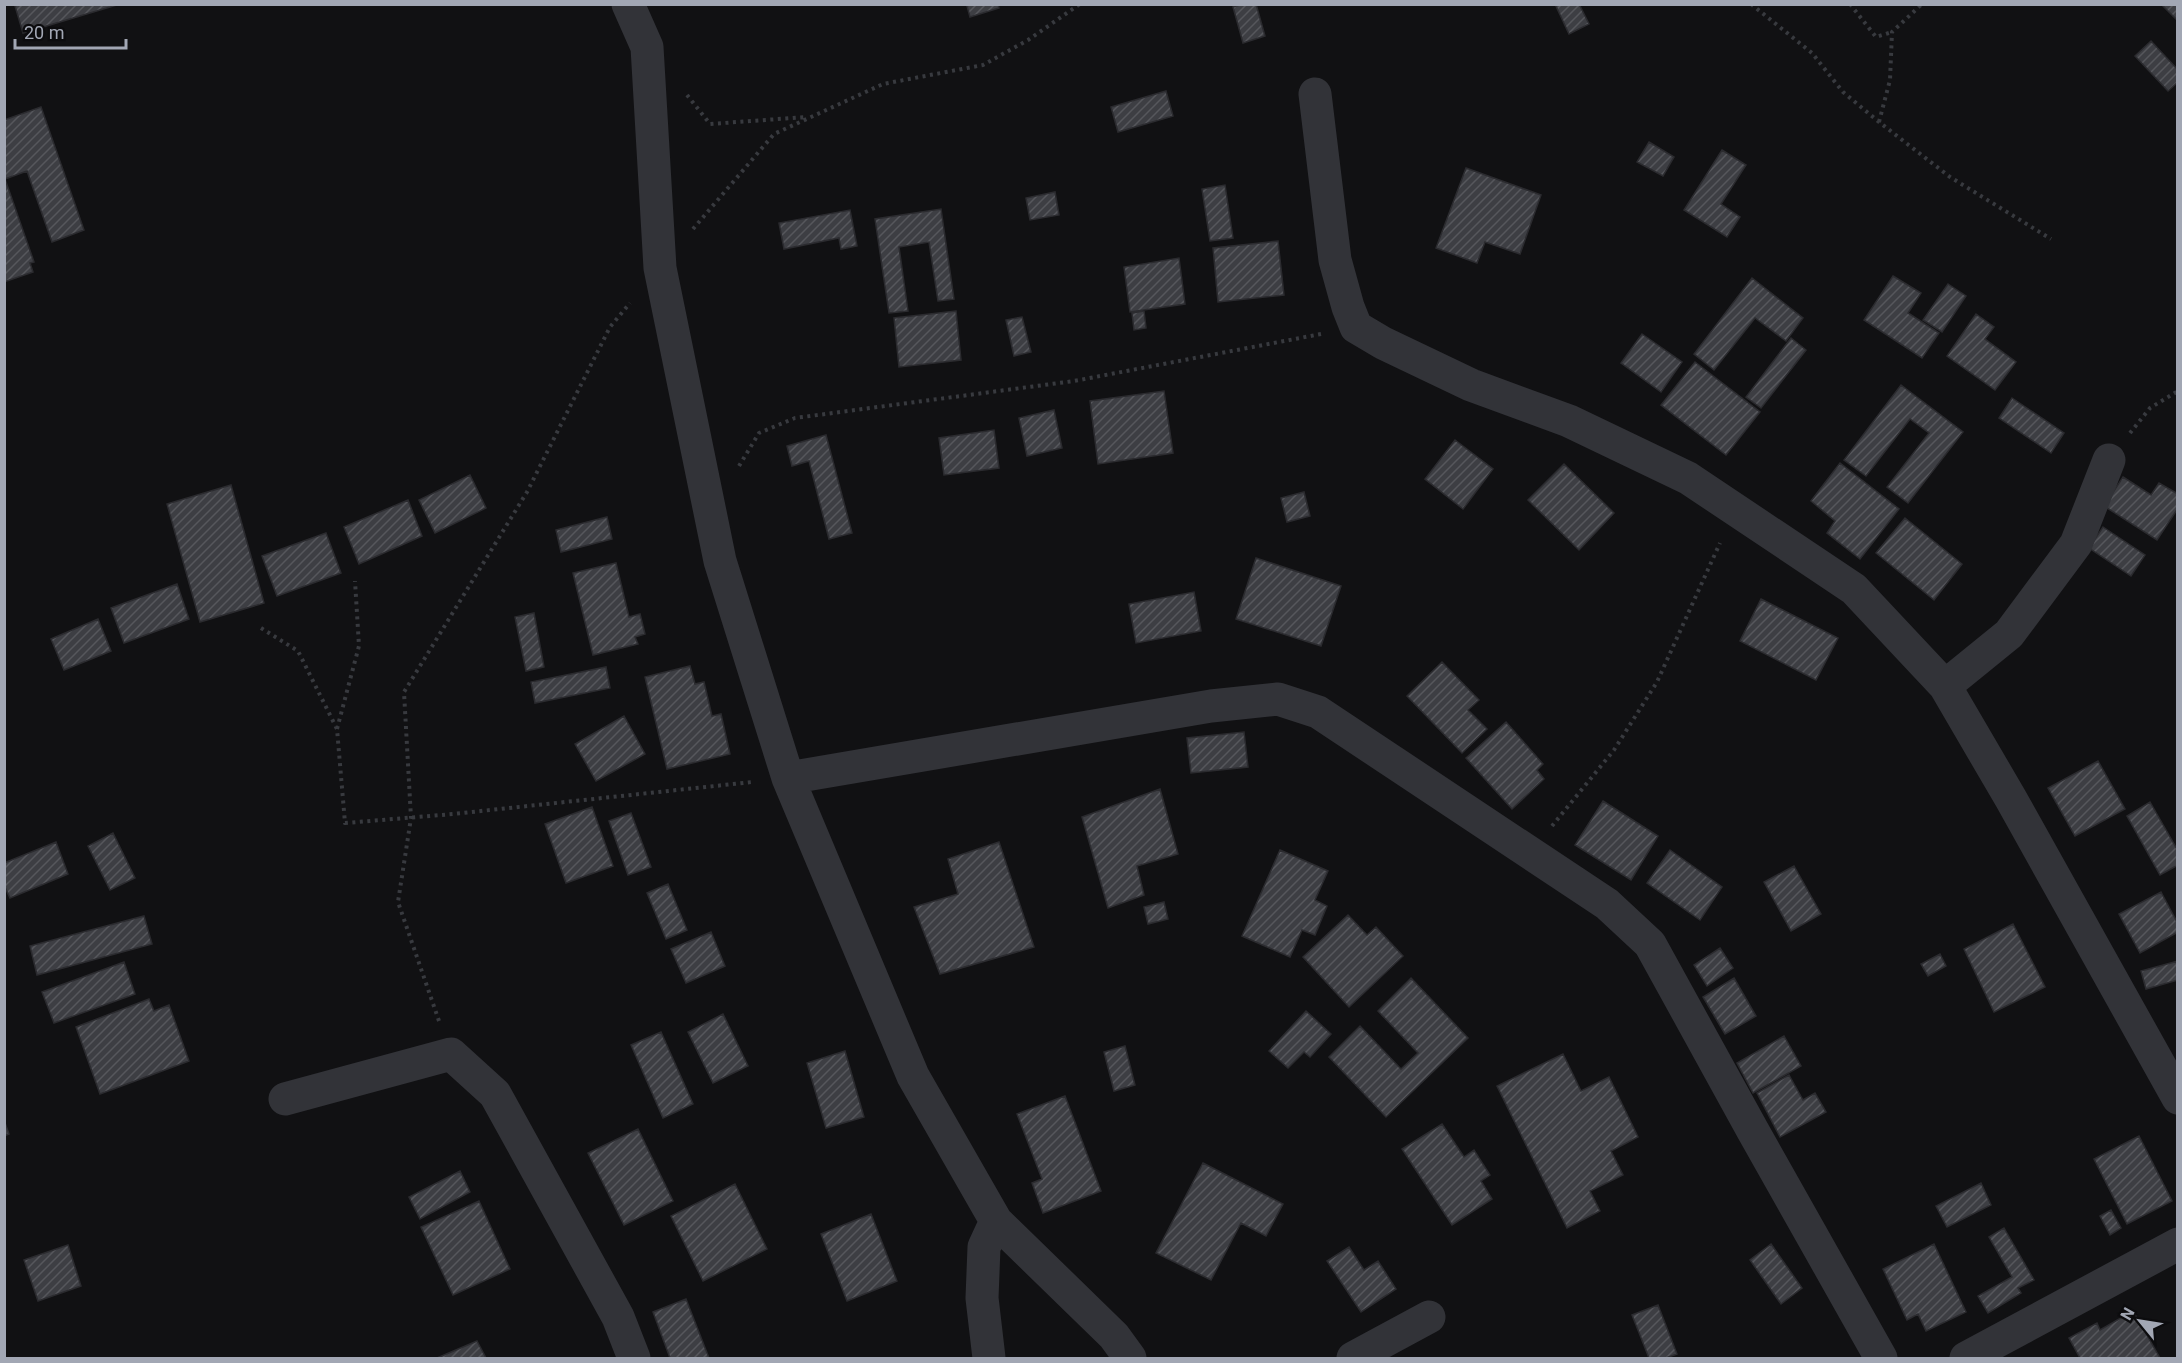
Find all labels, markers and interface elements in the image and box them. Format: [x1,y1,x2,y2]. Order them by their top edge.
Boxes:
scale bar [15,12,126,50]
text: 20 m [24,22,64,43]
north arrow [2110,1291,2170,1351]
text: N [2116,1304,2138,1323]

